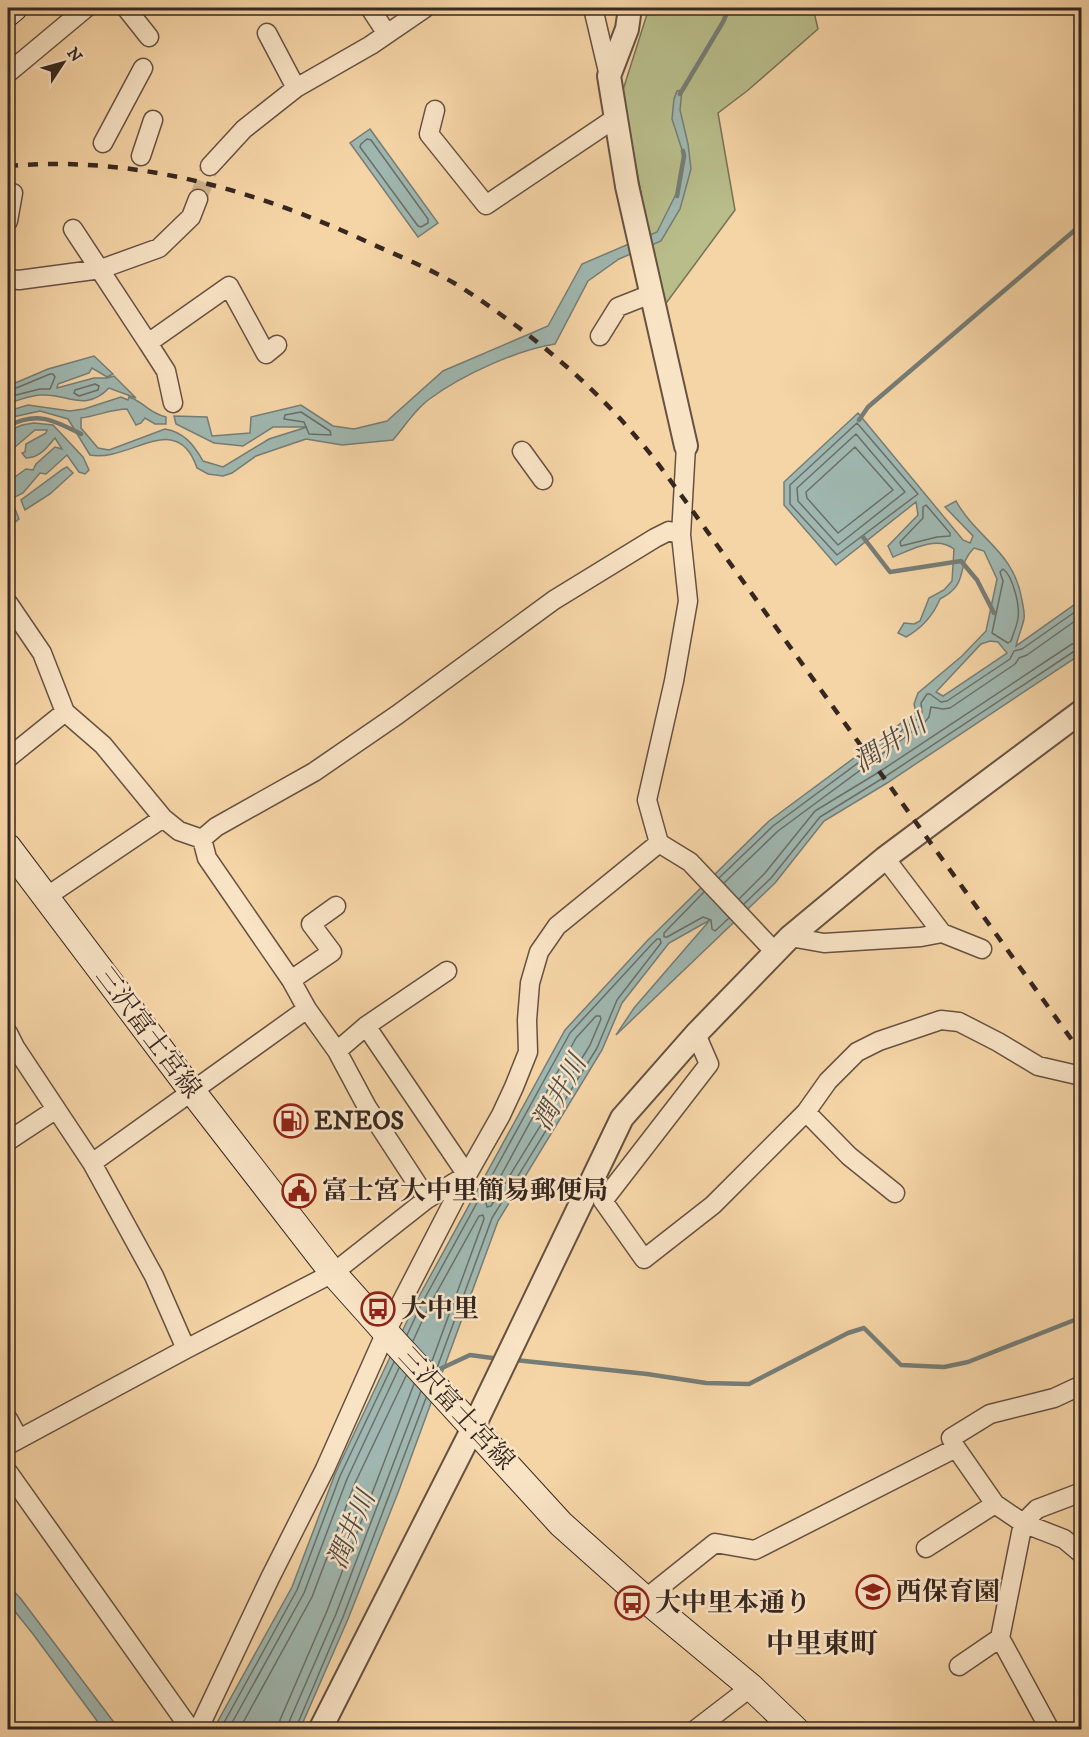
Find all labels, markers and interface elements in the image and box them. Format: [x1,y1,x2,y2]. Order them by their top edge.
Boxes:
north arrow [33,33,93,93]
text: N [62,44,86,66]
water label: 潤井川 [847,706,936,780]
street label: 三沢富士宮線 [88,961,208,1105]
water label: 潤井川 [525,1047,596,1137]
fuel station icon: ENEOS [273,1103,309,1139]
place label: ENEOS [314,1105,404,1138]
public building icon: 富士宮大中里簡易郵便局 [281,1173,317,1209]
place label: 富士宮大中里簡易郵便局 [322,1175,608,1208]
bus stop icon: 大中里 [360,1291,396,1327]
place label: 大中里 [401,1293,479,1326]
street label: 三沢富士宮線 [391,1341,521,1477]
water label: 潤井川 [321,1483,385,1574]
school or university icon: 西保育園 [855,1574,891,1610]
place label: 西保育園 [896,1576,1000,1609]
bus stop icon: 大中里本通り [614,1585,650,1621]
place label: 大中里本通り [655,1587,811,1620]
district label: 中里東町 [766,1627,878,1662]

